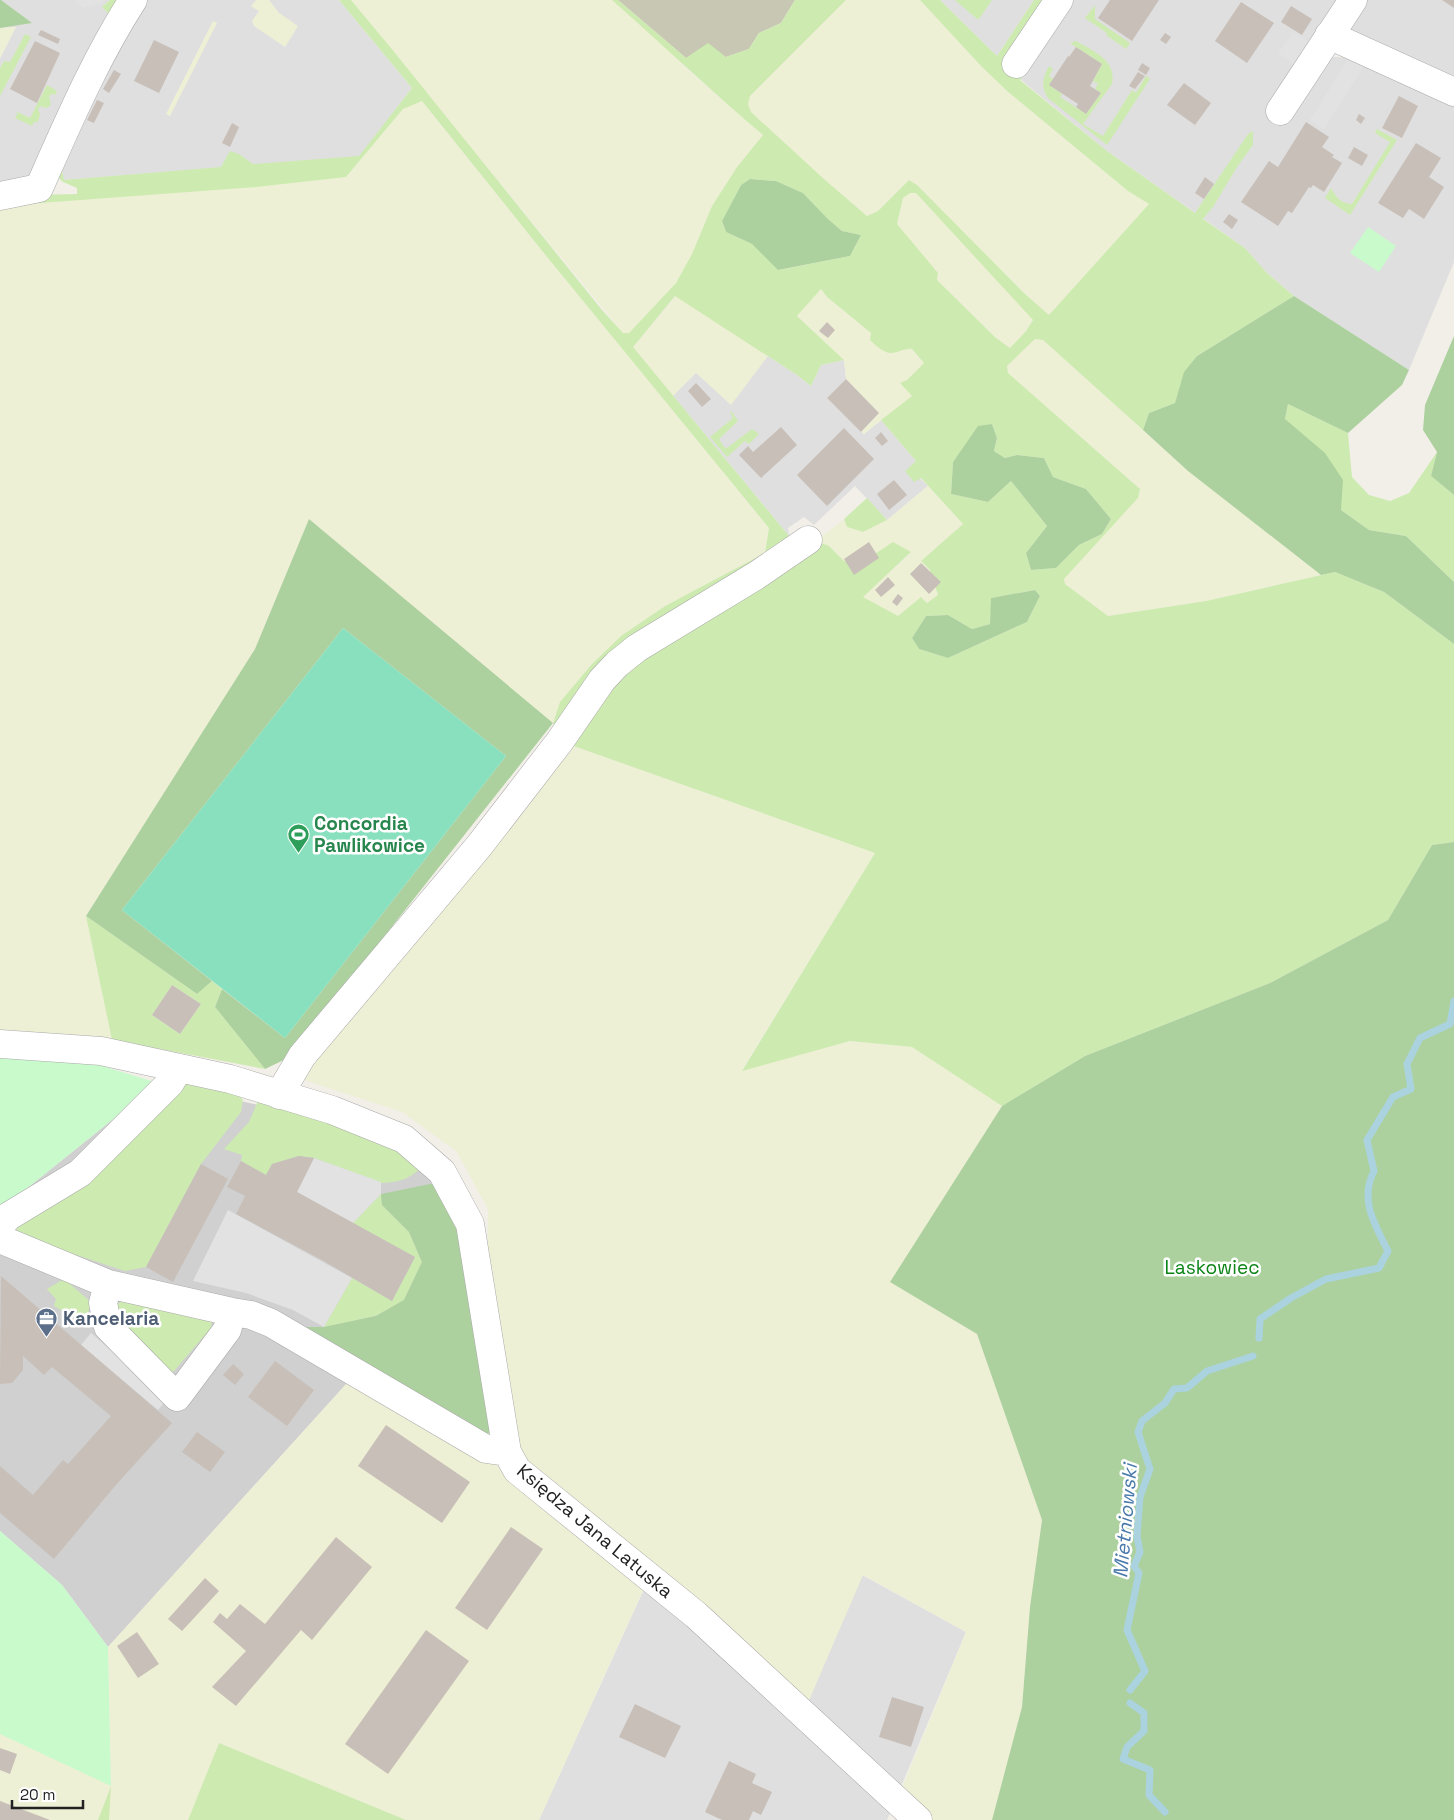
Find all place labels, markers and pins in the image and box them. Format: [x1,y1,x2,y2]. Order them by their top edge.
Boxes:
place label: Concordia Pawlikowice [314,811,425,858]
sports icon: Concordia Pawlikowice [286,822,310,853]
office icon: Kancelaria [35,1306,59,1337]
place label: Kancelaria [63,1306,159,1331]

